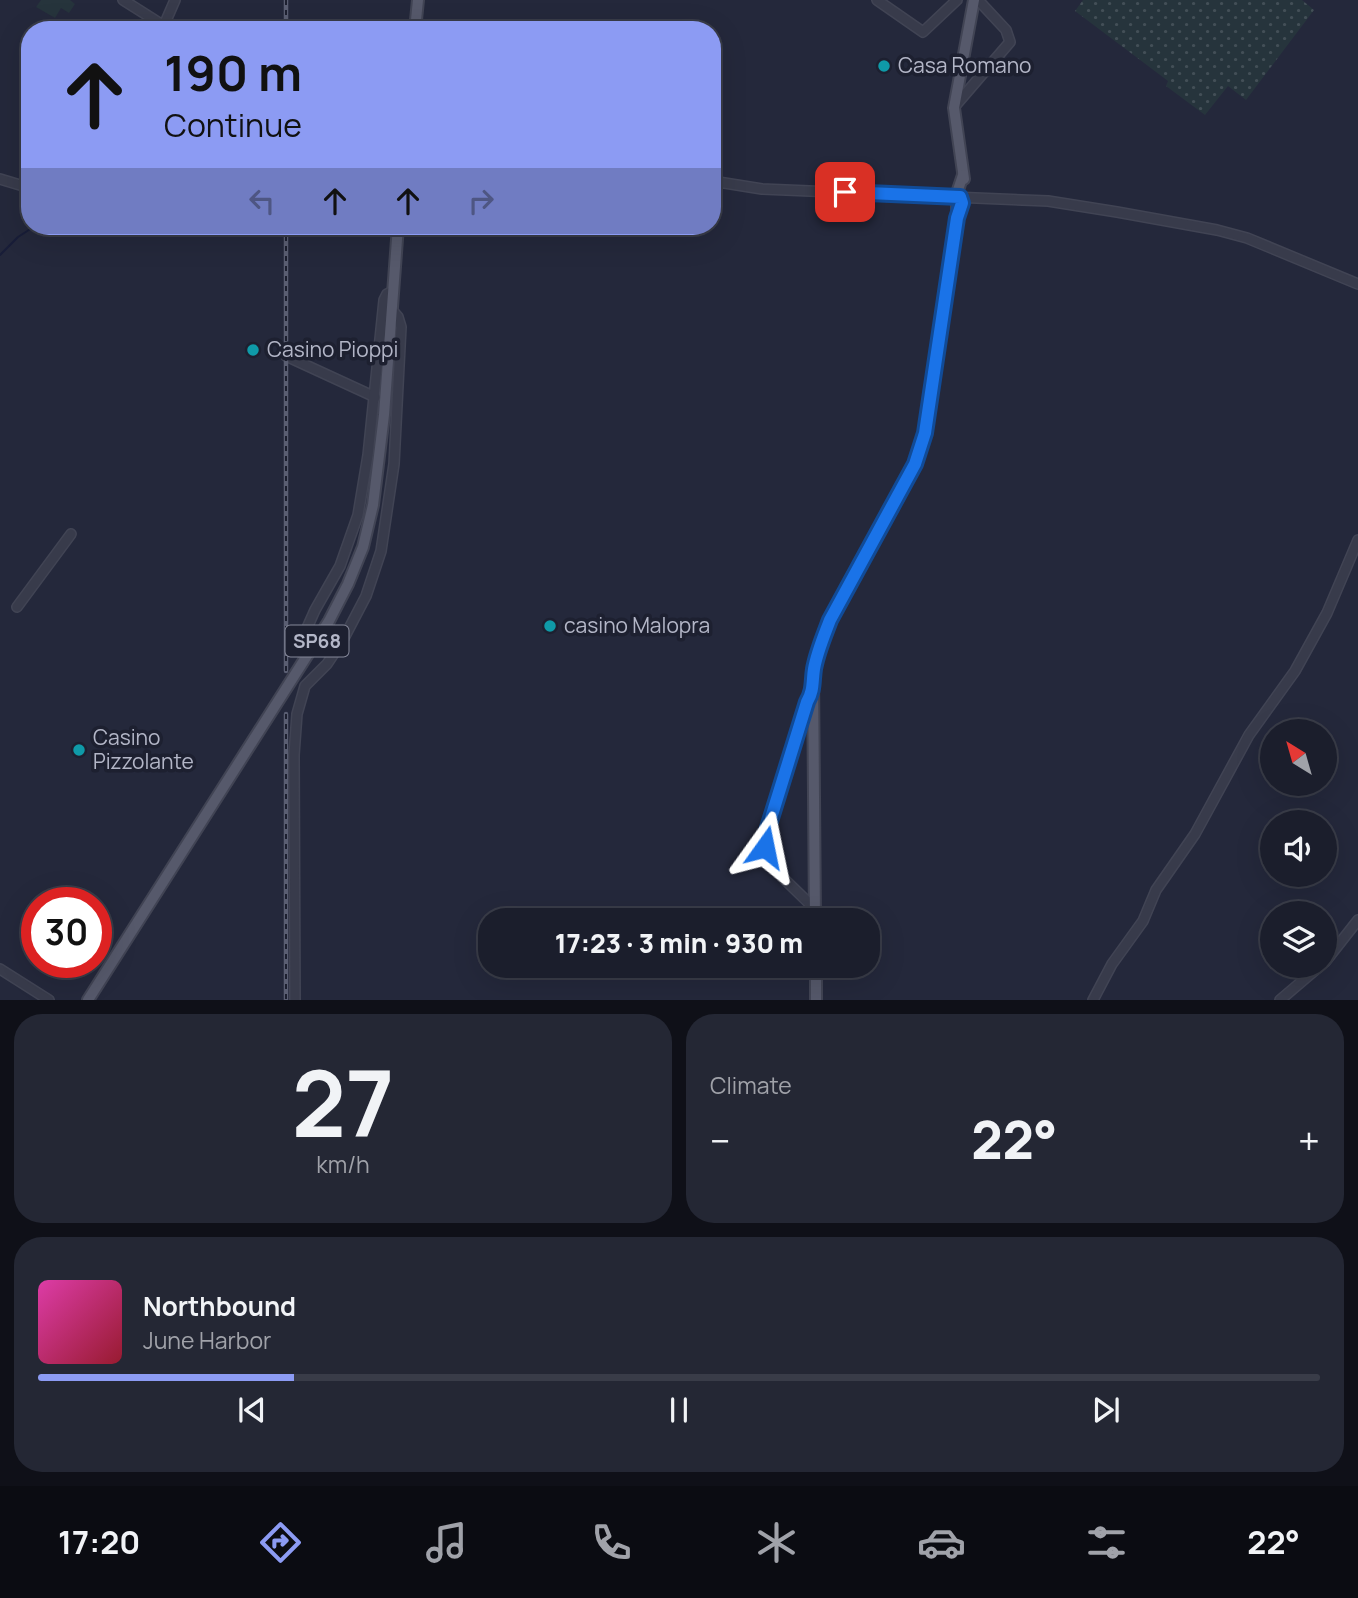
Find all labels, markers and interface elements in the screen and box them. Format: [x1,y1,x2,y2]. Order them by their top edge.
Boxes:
text: 190 m [164,39,302,106]
icon: ahead [49,49,140,140]
place label: Casa Romano [898,51,1032,79]
marker: Casa Romano [876,58,892,74]
text: Continue [164,103,302,147]
pin [815,162,875,222]
icon: arrive [826,173,864,211]
icon: left [243,182,281,220]
icon: ahead [316,182,354,220]
icon: ahead [389,182,427,220]
icon: right [462,182,500,220]
place label: Casino Pioppi [267,335,398,363]
marker: Casino Pioppi [245,342,261,358]
place label: casino Malopra [564,611,710,639]
marker: casino Malopra [542,618,558,634]
road number: SP68 [286,626,348,656]
north arrow [1260,719,1337,796]
map controls [1260,719,1337,978]
place label: Casino Pizzolante [93,723,194,775]
marker: Casino Pizzolante [71,742,87,758]
position arrow [728,810,802,884]
button: sound [1260,810,1337,887]
speed limit sign: 30 [21,887,112,978]
button: layers [1260,901,1337,978]
text: 17:23 · 3 min · 930 m [555,925,803,961]
text: 27 [292,1040,394,1164]
text: Climate [710,1069,792,1101]
text: 22° [971,1104,1057,1175]
text: − [710,1114,731,1166]
text: + [1298,1114,1320,1166]
text: km/h [316,1148,370,1180]
text: Northbound [143,1288,296,1324]
text: June Harbor [143,1324,271,1356]
icon: previous [233,1391,271,1429]
icon: pause [660,1391,698,1429]
icon: next [1087,1391,1125,1429]
icon: directions [256,1518,305,1567]
icon: music [422,1518,471,1567]
icon: phone [587,1518,636,1567]
icon: climate [752,1518,801,1567]
icon: car [917,1518,966,1567]
icon: filters [1082,1518,1131,1567]
text: 17:20 [58,1520,140,1564]
text: 22° [1247,1520,1300,1564]

